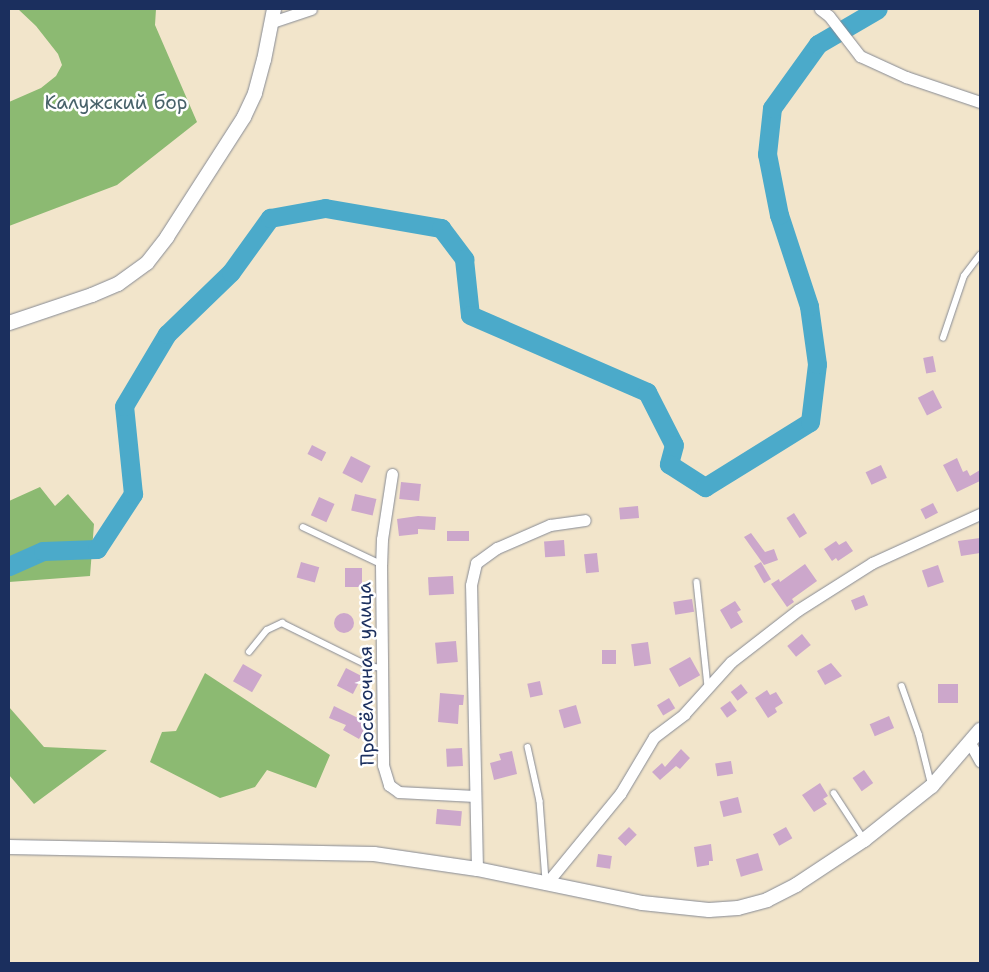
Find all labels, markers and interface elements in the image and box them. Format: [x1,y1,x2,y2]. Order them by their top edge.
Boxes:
park label: Калужский бор [45,92,187,114]
street label: Просёлочная улица [353,582,379,766]

